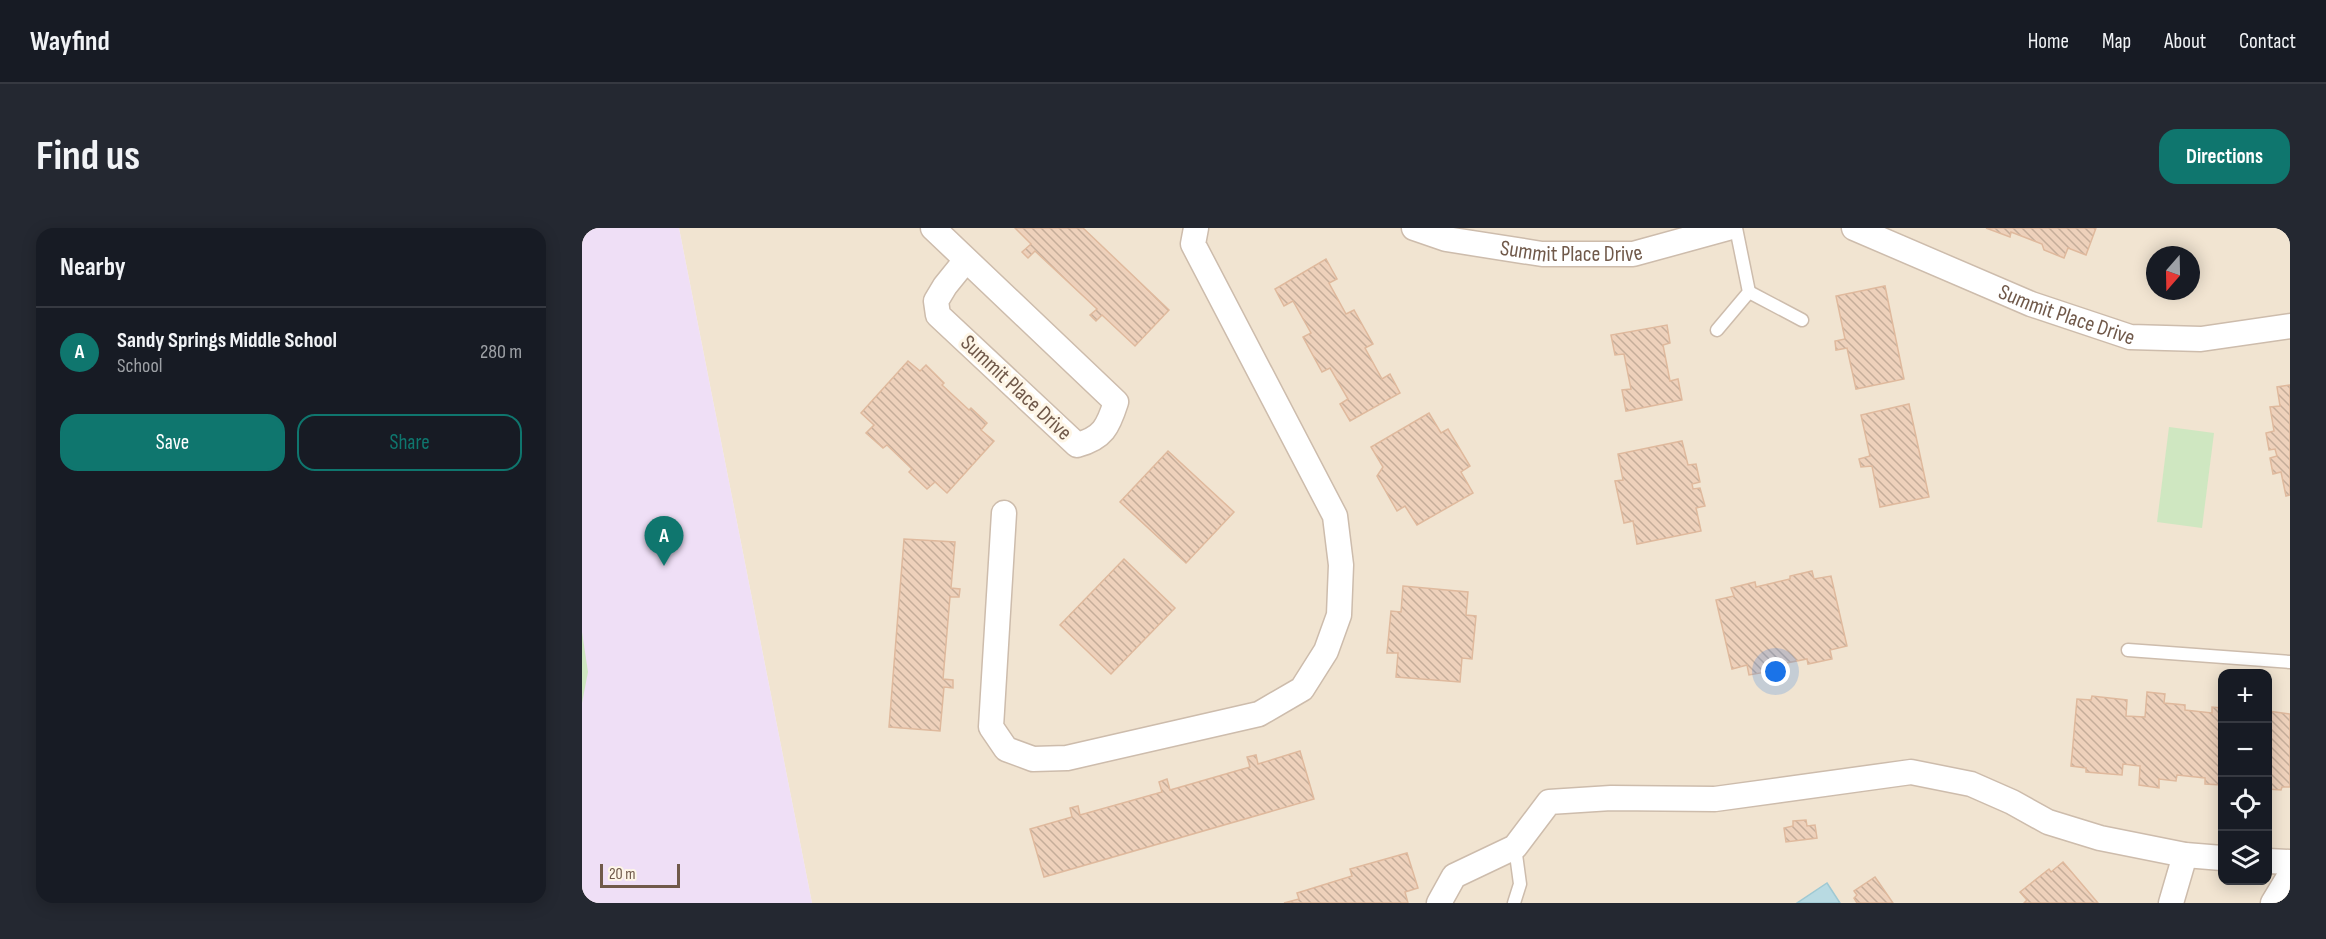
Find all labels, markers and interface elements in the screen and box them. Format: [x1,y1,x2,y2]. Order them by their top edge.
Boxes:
text: Wayfind [30,25,110,58]
text: Home [2028,29,2069,54]
text: Map [2102,29,2131,54]
text: About [2164,29,2206,54]
text: Contact [2239,29,2296,54]
button: Directions [2159,129,2290,184]
text: Find us [36,131,140,182]
street label: Summit Place Drive [1498,234,1646,268]
north arrow [2146,246,2200,300]
text: Nearby [60,252,126,283]
street label: Summit Place Drive [1995,278,2138,351]
text: Sandy Springs Middle School [117,327,337,354]
street label: Summit Place Drive [955,330,1077,446]
text: A [75,340,84,364]
text: 280 m [480,340,522,364]
text: School [117,354,162,378]
button: Save [60,414,285,471]
button: Share [297,414,522,471]
pin: A [644,516,683,566]
your location [1761,657,1790,686]
map controls [2218,669,2272,885]
button: + [2218,669,2272,723]
button: − [2218,723,2272,777]
button: locate [2218,777,2272,831]
button: layers [2218,831,2272,885]
scale bar [600,861,680,888]
text: 20 m [609,865,636,884]

